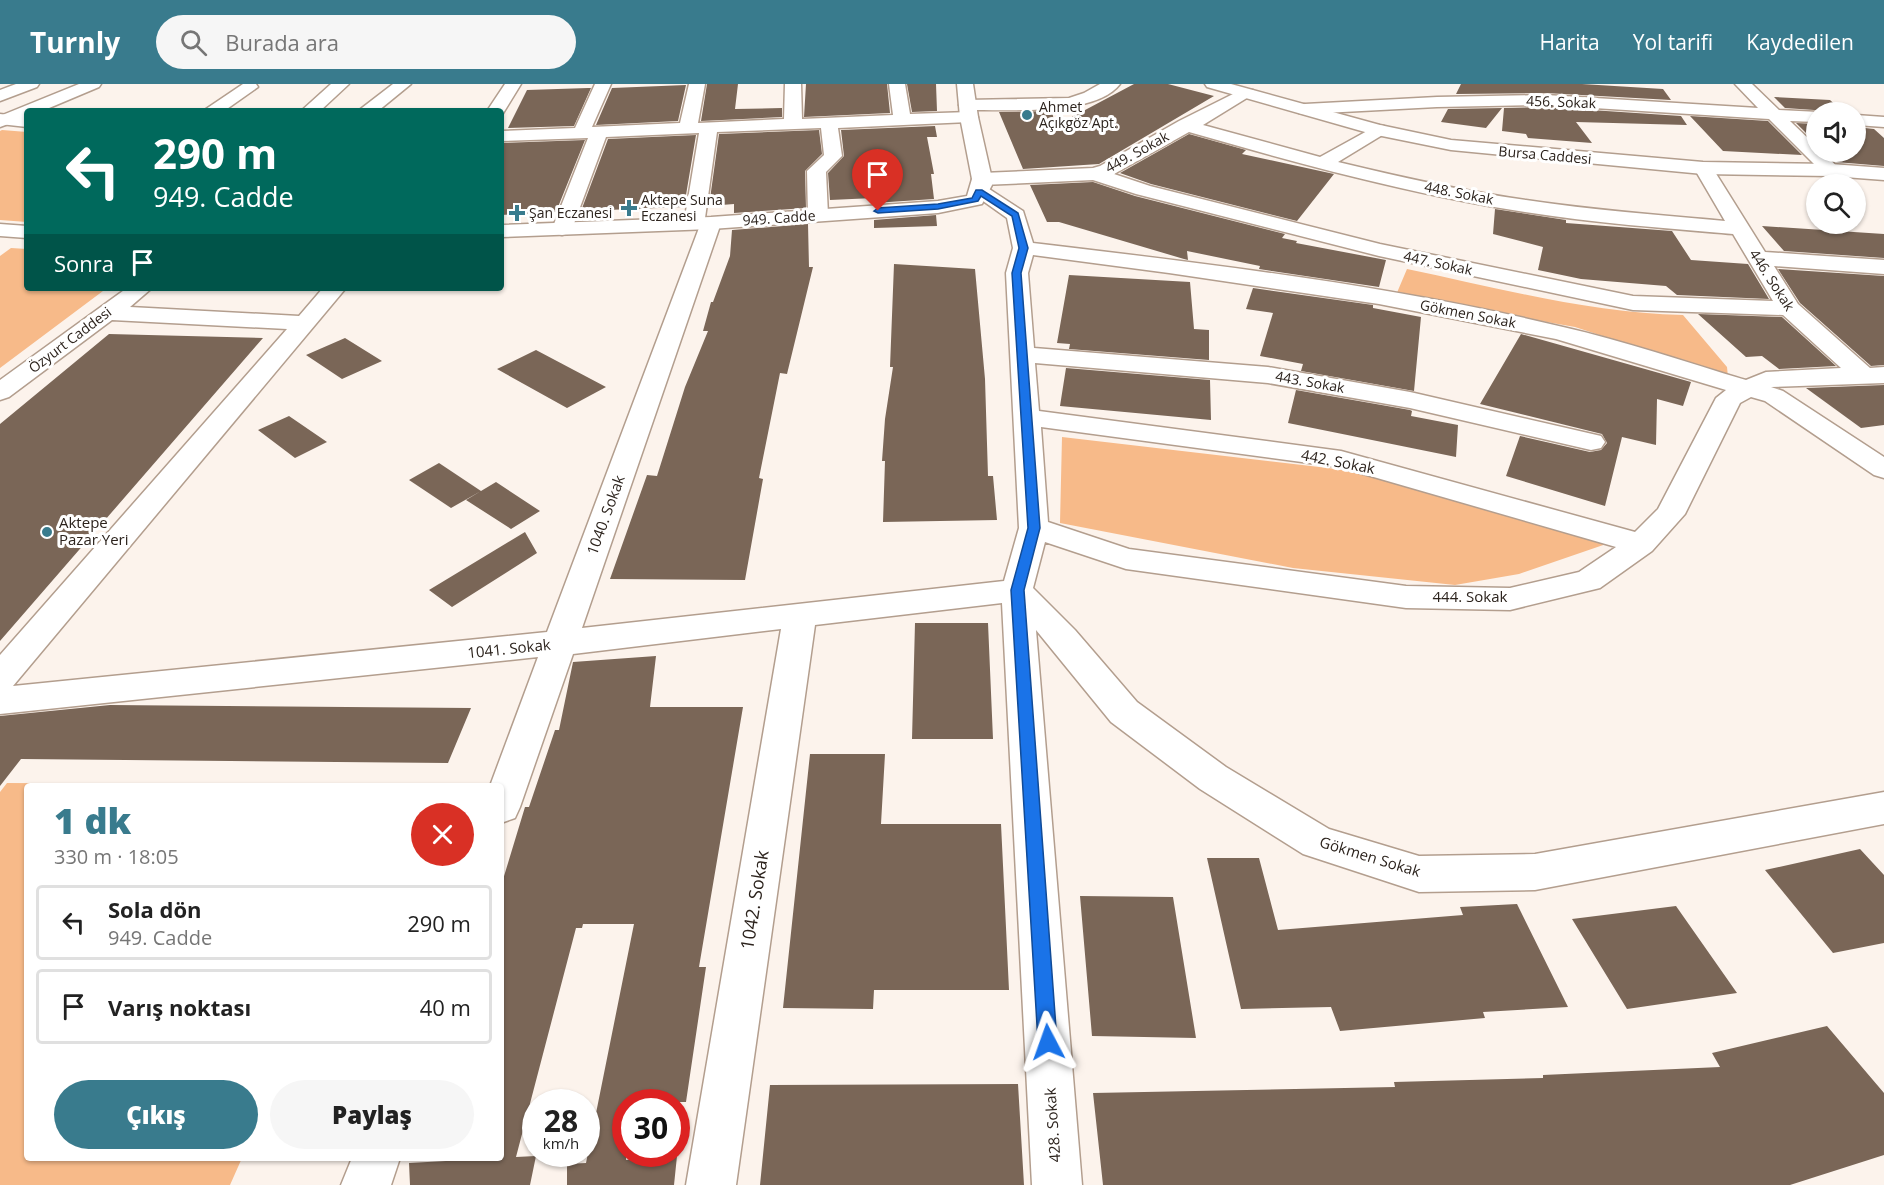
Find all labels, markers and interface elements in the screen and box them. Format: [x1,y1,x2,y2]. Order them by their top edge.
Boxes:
search box [156,15,576,69]
text: Turnly [30,23,120,61]
icon: search [177,26,210,59]
text: Burada ara [225,27,339,57]
text: Harita [1539,28,1600,56]
text: Yol tarifi [1633,28,1713,56]
text: Kaydedilen [1746,28,1854,56]
street label: 456. Sokak [1526,91,1597,112]
place label: Ahmet Açıkgöz Apt. [1039,97,1118,132]
map controls [1806,102,1866,234]
button: sound [1806,102,1866,162]
marker: Ahmet Açıkgöz Apt. [1020,108,1034,122]
text: 290 m [153,124,277,181]
street label: 449. Sokak [1102,126,1173,177]
icon: left [54,132,132,210]
street label: Bursa Caddesi [1498,141,1592,168]
pin [852,149,903,211]
icon: arrive [861,158,894,191]
button: search [1806,174,1866,234]
street label: 448. Sokak [1423,177,1496,209]
text: 949. Cadde [153,178,294,215]
place label: Aktepe Suna Eczanesi [641,190,723,225]
marker: Aktepe Suna Eczanesi [622,201,636,215]
place label: Şan Eczanesi [529,203,612,222]
street label: 949. Cadde [742,205,816,230]
marker: Şan Eczanesi [510,206,524,220]
street label: 446. Sokak [1745,245,1800,315]
icon: arrive [126,246,159,279]
street label: 447. Sokak [1402,246,1475,279]
text: Sonra [54,248,114,278]
street label: Gökmen Sokak [1418,295,1518,332]
street label: Özyurt Caddesi [24,302,115,377]
street label: 443. Sokak [1274,366,1347,397]
street label: 442. Sokak [1300,444,1377,478]
street label: 1040. Sokak [581,472,629,557]
place label: Aktepe Pazar Yeri [59,512,128,549]
marker: Aktepe Pazar Yeri [40,525,54,539]
street label: 444. Sokak [1433,586,1508,606]
street label: 1041. Sokak [466,634,552,662]
text: 1 dk [54,796,131,845]
button: close [411,803,474,866]
street label: Gökmen Sokak [1317,831,1423,881]
text: 330 m · 18:05 [54,843,179,870]
street label: 1042. Sokak [734,848,774,951]
text: Sola dön [108,894,201,924]
icon: left [57,906,90,939]
text: 290 m [407,908,471,938]
text: 949. Cadde [108,924,212,951]
icon: arrive [57,990,90,1023]
text: Varış noktası [108,992,251,1022]
text: 40 m [420,992,471,1022]
position arrow [1016,1010,1080,1074]
button: Çıkış [54,1080,258,1149]
button: Paylaş [270,1080,474,1149]
street label: 428. Sokak [1039,1087,1065,1163]
speed limit sign: 30 [612,1089,690,1167]
text: 28 [544,1100,578,1141]
text: km/h [543,1133,579,1153]

